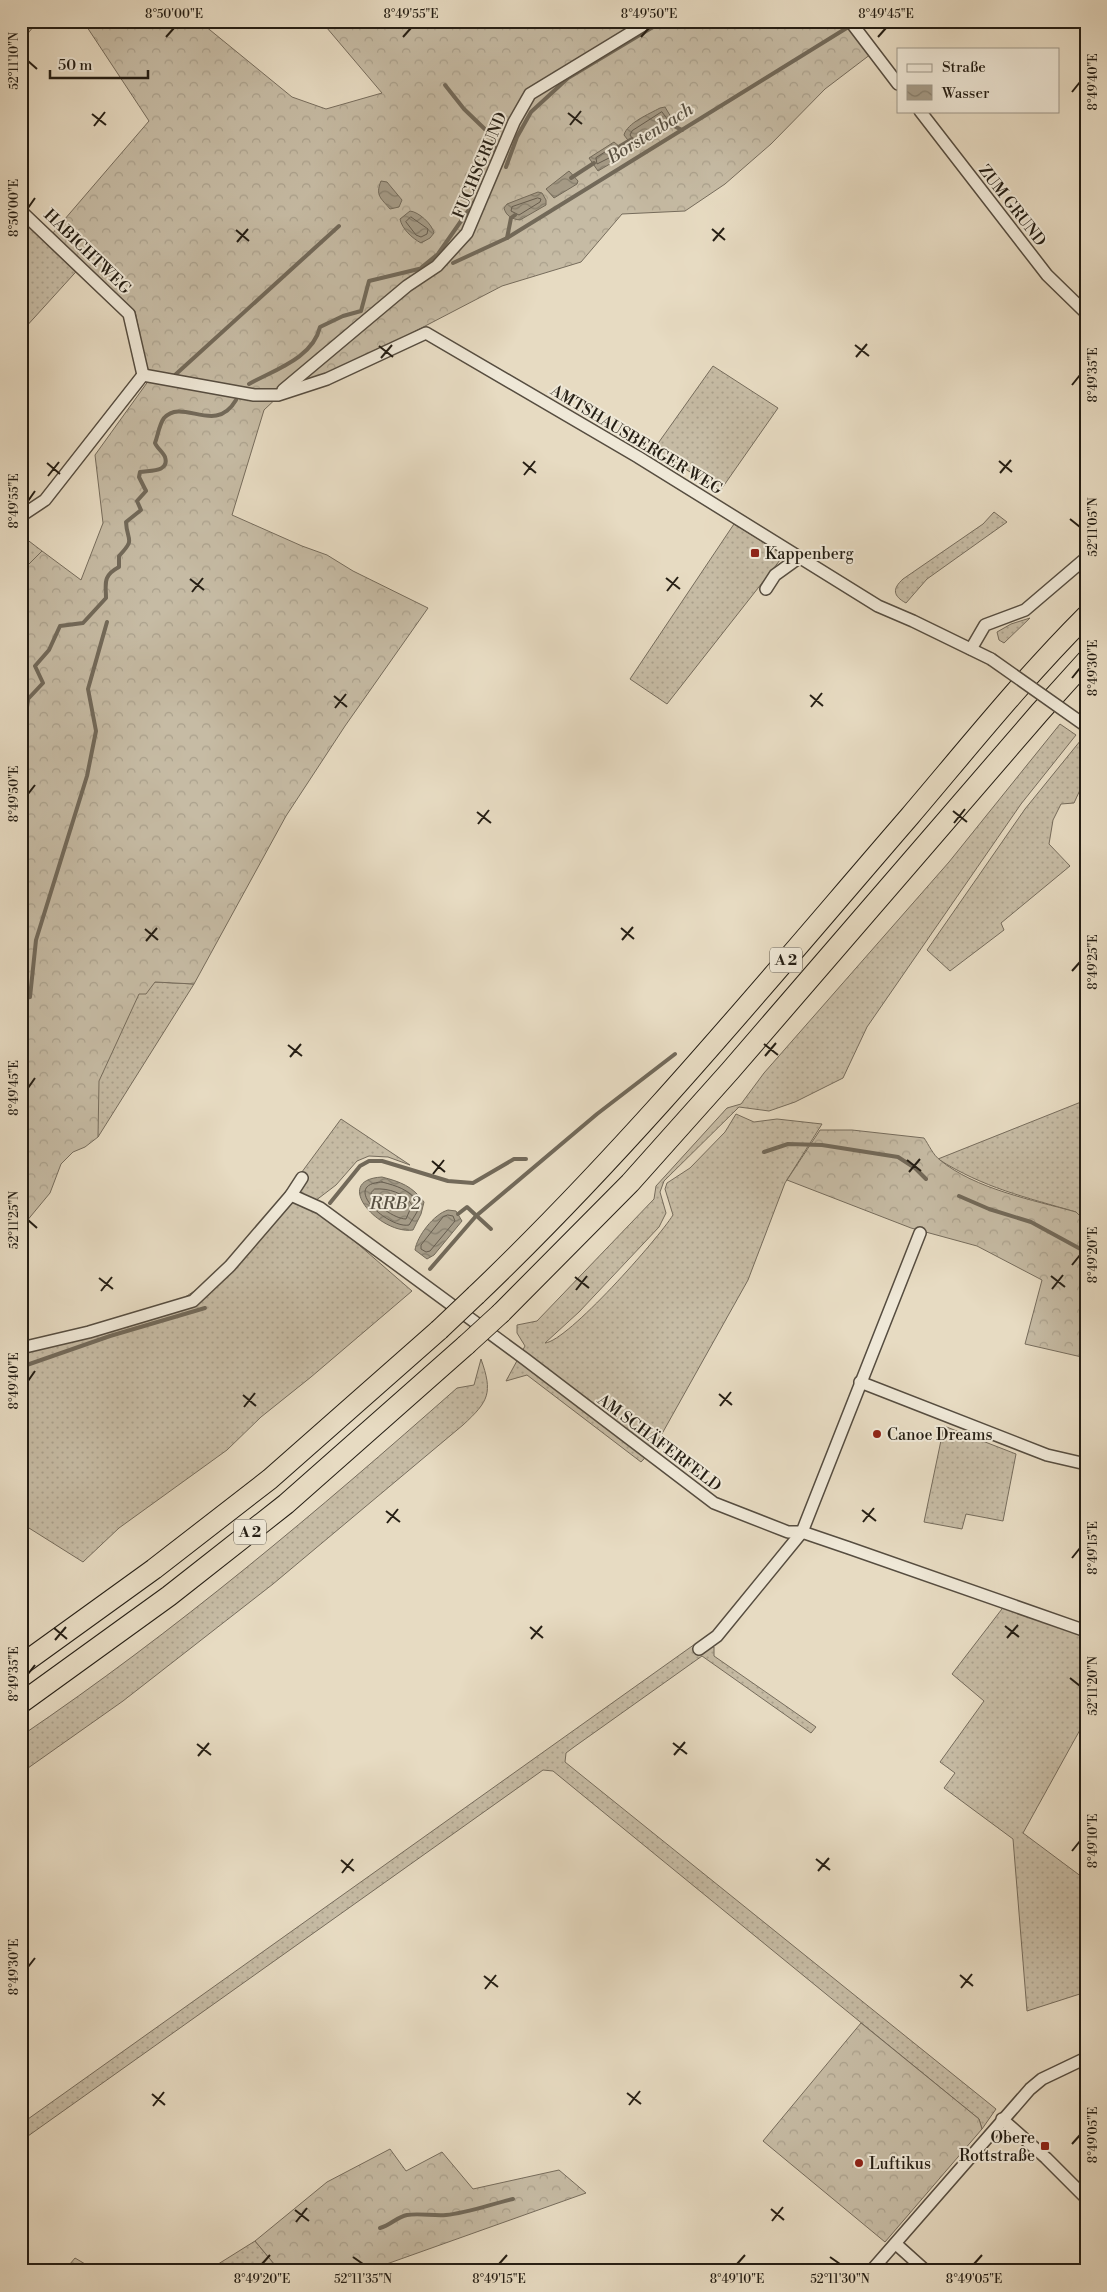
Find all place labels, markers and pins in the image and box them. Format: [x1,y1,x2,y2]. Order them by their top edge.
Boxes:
place label: Kappenberg [765,544,854,564]
marker: Kappenberg [749,547,761,559]
place label: Canoe Dreams [887,1425,992,1445]
marker: Canoe Dreams [871,1428,883,1440]
place label: Obere Rottstraße [959,2128,1035,2166]
marker: Obere Rottstraße [1039,2140,1051,2152]
place label: Luftikus [869,2154,931,2174]
marker: Luftikus [853,2157,865,2169]

